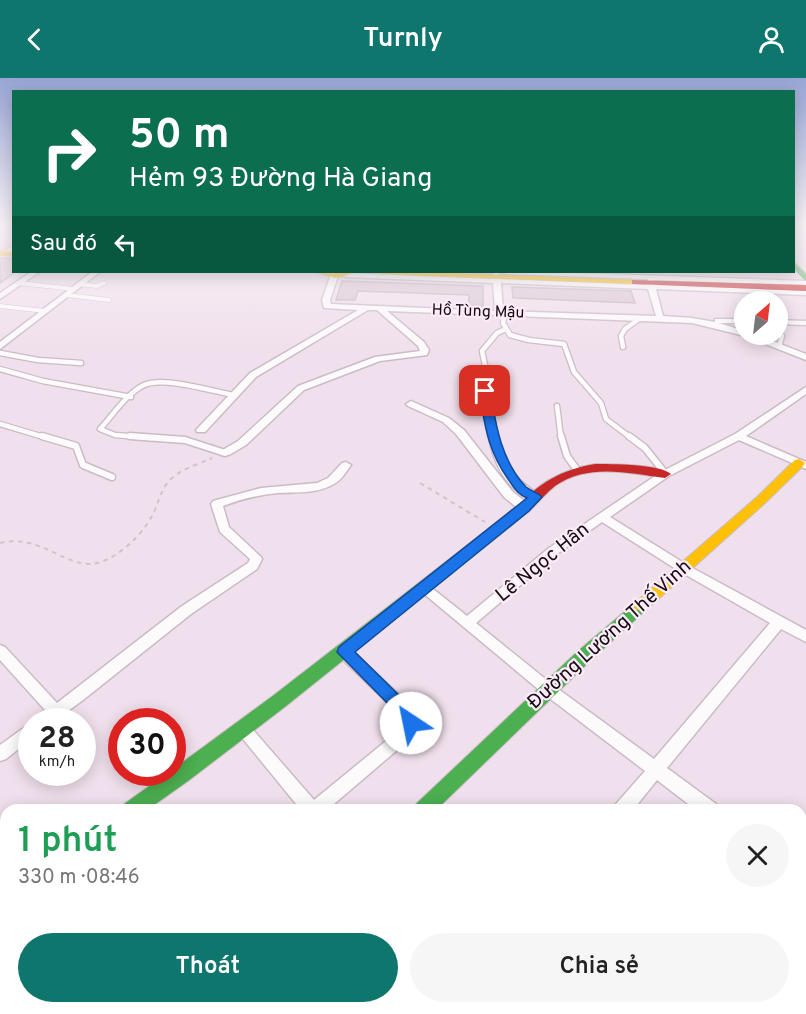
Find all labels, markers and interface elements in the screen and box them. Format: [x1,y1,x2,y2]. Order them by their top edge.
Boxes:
text: Turnly [363,22,443,56]
icon: back [18,23,51,56]
icon: person [755,23,788,56]
text: 50 m [129,110,230,163]
icon: right [30,114,108,192]
text: Hẻm 93 Đường Hà Giang [129,162,432,196]
icon: left [109,228,142,261]
text: Sau đó [30,231,97,258]
north arrow [734,291,788,345]
map controls [734,291,788,345]
street label: Hồ Tùng Mậu [431,299,525,324]
pin [459,365,510,416]
icon: arrive [468,374,501,407]
street label: Lê Ngọc Hân [491,517,595,609]
street label: Đường Lương Thế Vinh [522,554,697,716]
position arrow [379,691,443,755]
speed limit sign: 30 [108,708,186,786]
text: 28 [38,721,76,758]
text: km/h [39,753,75,772]
text: 1 phút [18,819,117,865]
button: close [726,824,789,887]
text: 330 m · 08:46 [18,865,140,891]
button: Thoát [18,933,398,1002]
button: Chia sẻ [410,933,789,1002]

